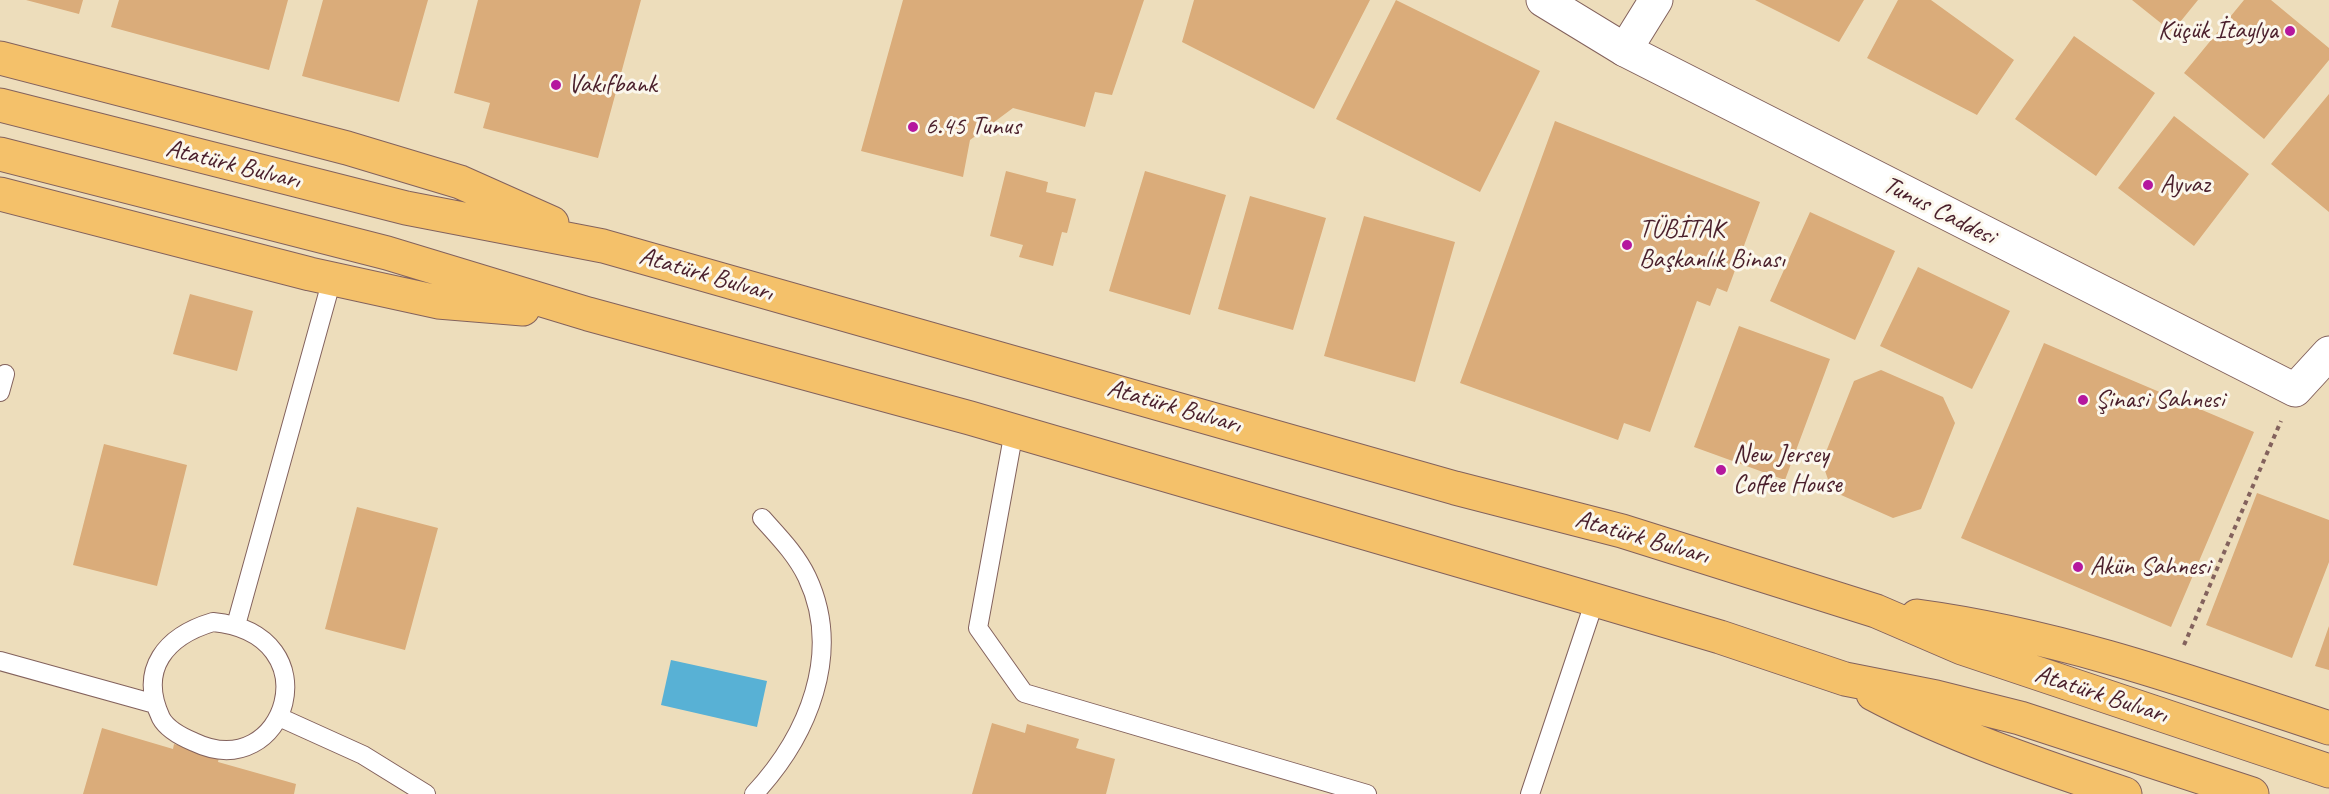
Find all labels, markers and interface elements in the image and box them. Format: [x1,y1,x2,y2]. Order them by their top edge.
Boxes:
place label: Küçük İtaylya [2158,15,2278,47]
marker: Küçük İtaylya [2283,24,2297,38]
place label: Vakıfbank [568,69,657,101]
marker: Vakıfbank [549,78,563,92]
place label: 6.45 Tunus [925,111,1021,143]
marker: 6.45 Tunus [906,120,920,134]
street label: Atatürk Bulvarı [163,133,303,197]
street label: Tunus Caddesi [1878,169,2000,253]
place label: Ayvaz [2160,169,2210,201]
marker: Ayvaz [2141,178,2155,192]
place label: TÜBİTAK Başkanlık Binası [1639,214,1785,276]
marker: TÜBİTAK Başkanlık Binası [1620,238,1634,252]
street label: Atatürk Bulvarı [636,241,776,309]
street label: Atatürk Bulvarı [1104,373,1244,441]
place label: Şinasi Sahnesi [2095,384,2224,416]
marker: Şinasi Sahnesi [2076,393,2090,407]
place label: New Jersey Coffee House [1733,439,1841,500]
marker: New Jersey Coffee House [1714,463,1728,477]
street label: Atatürk Bulvarı [1572,504,1712,572]
place label: Akün Sahnesi [2090,551,2210,583]
marker: Akün Sahnesi [2071,560,2085,574]
street label: Atatürk Bulvarı [2031,659,2171,731]

